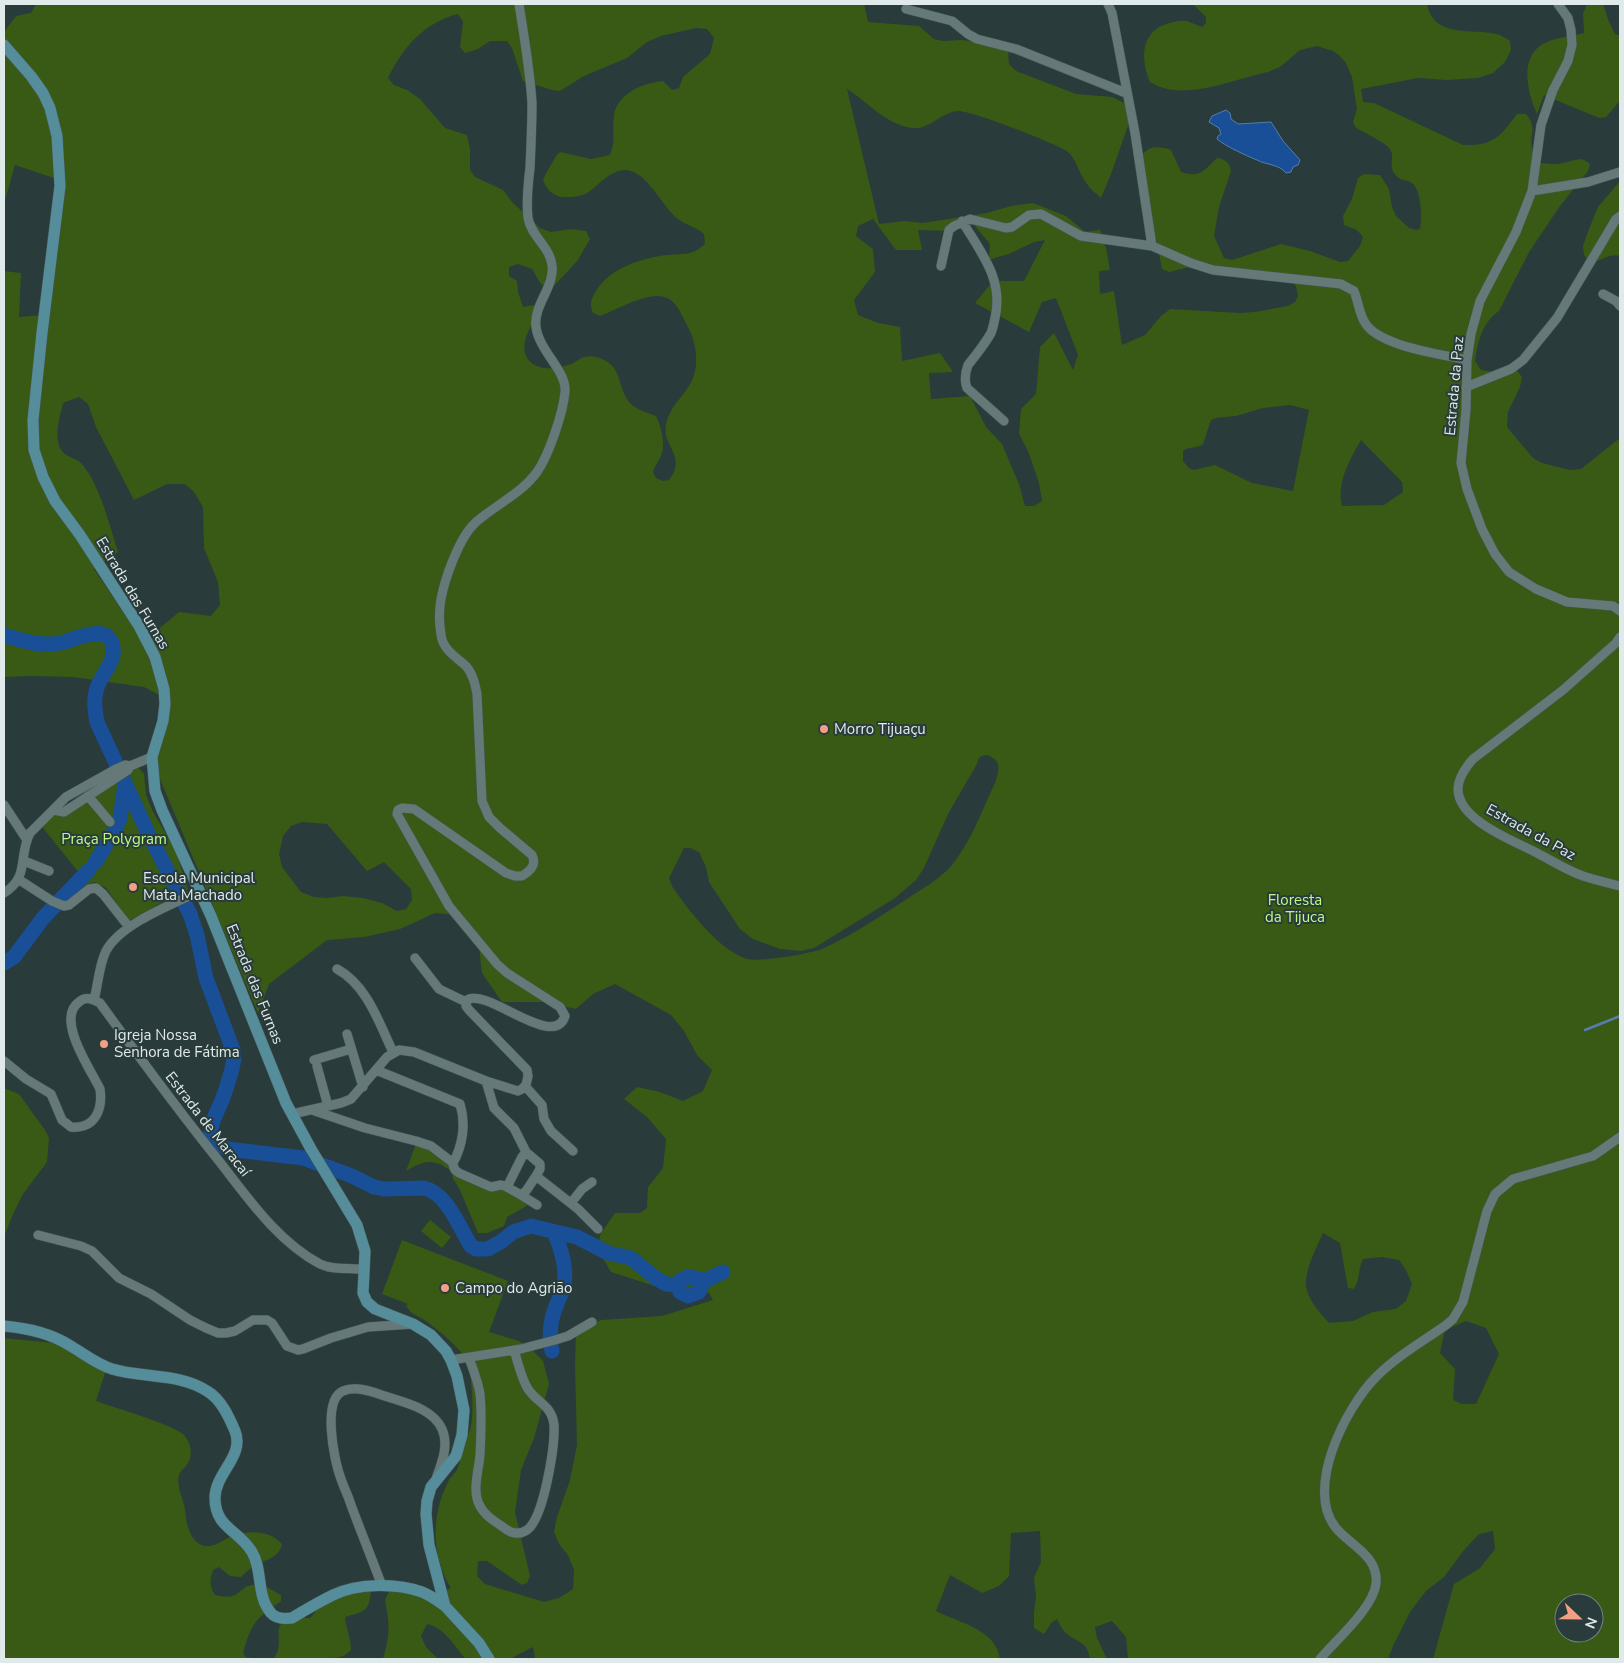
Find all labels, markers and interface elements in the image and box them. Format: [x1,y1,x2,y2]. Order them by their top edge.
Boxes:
street label: Estrada da Paz [1440,336,1468,436]
street label: Estrada das Furnas [91,533,175,653]
place label: Morro Tijuaçu [834,719,926,739]
marker: Morro Tijuaçu [818,723,830,735]
street label: Estrada da Paz [1483,799,1579,865]
park label: Praça Polygram [61,829,167,849]
place label: Escola Municipal Mata Machado [143,868,256,905]
marker: Escola Municipal Mata Machado [127,881,139,893]
park label: Floresta da Tijuca [1265,890,1325,927]
street label: Estrada das Furnas [222,921,288,1047]
place label: Igreja Nossa Senhora de Fátima [114,1025,240,1062]
marker: Igreja Nossa Senhora de Fátima [98,1038,110,1050]
street label: Estrada de Maracaí [161,1068,256,1182]
place label: Campo do Agrião [455,1278,572,1298]
marker: Campo do Agrião [439,1282,451,1294]
north arrow [1554,1593,1604,1643]
text: N [1580,1614,1601,1631]

